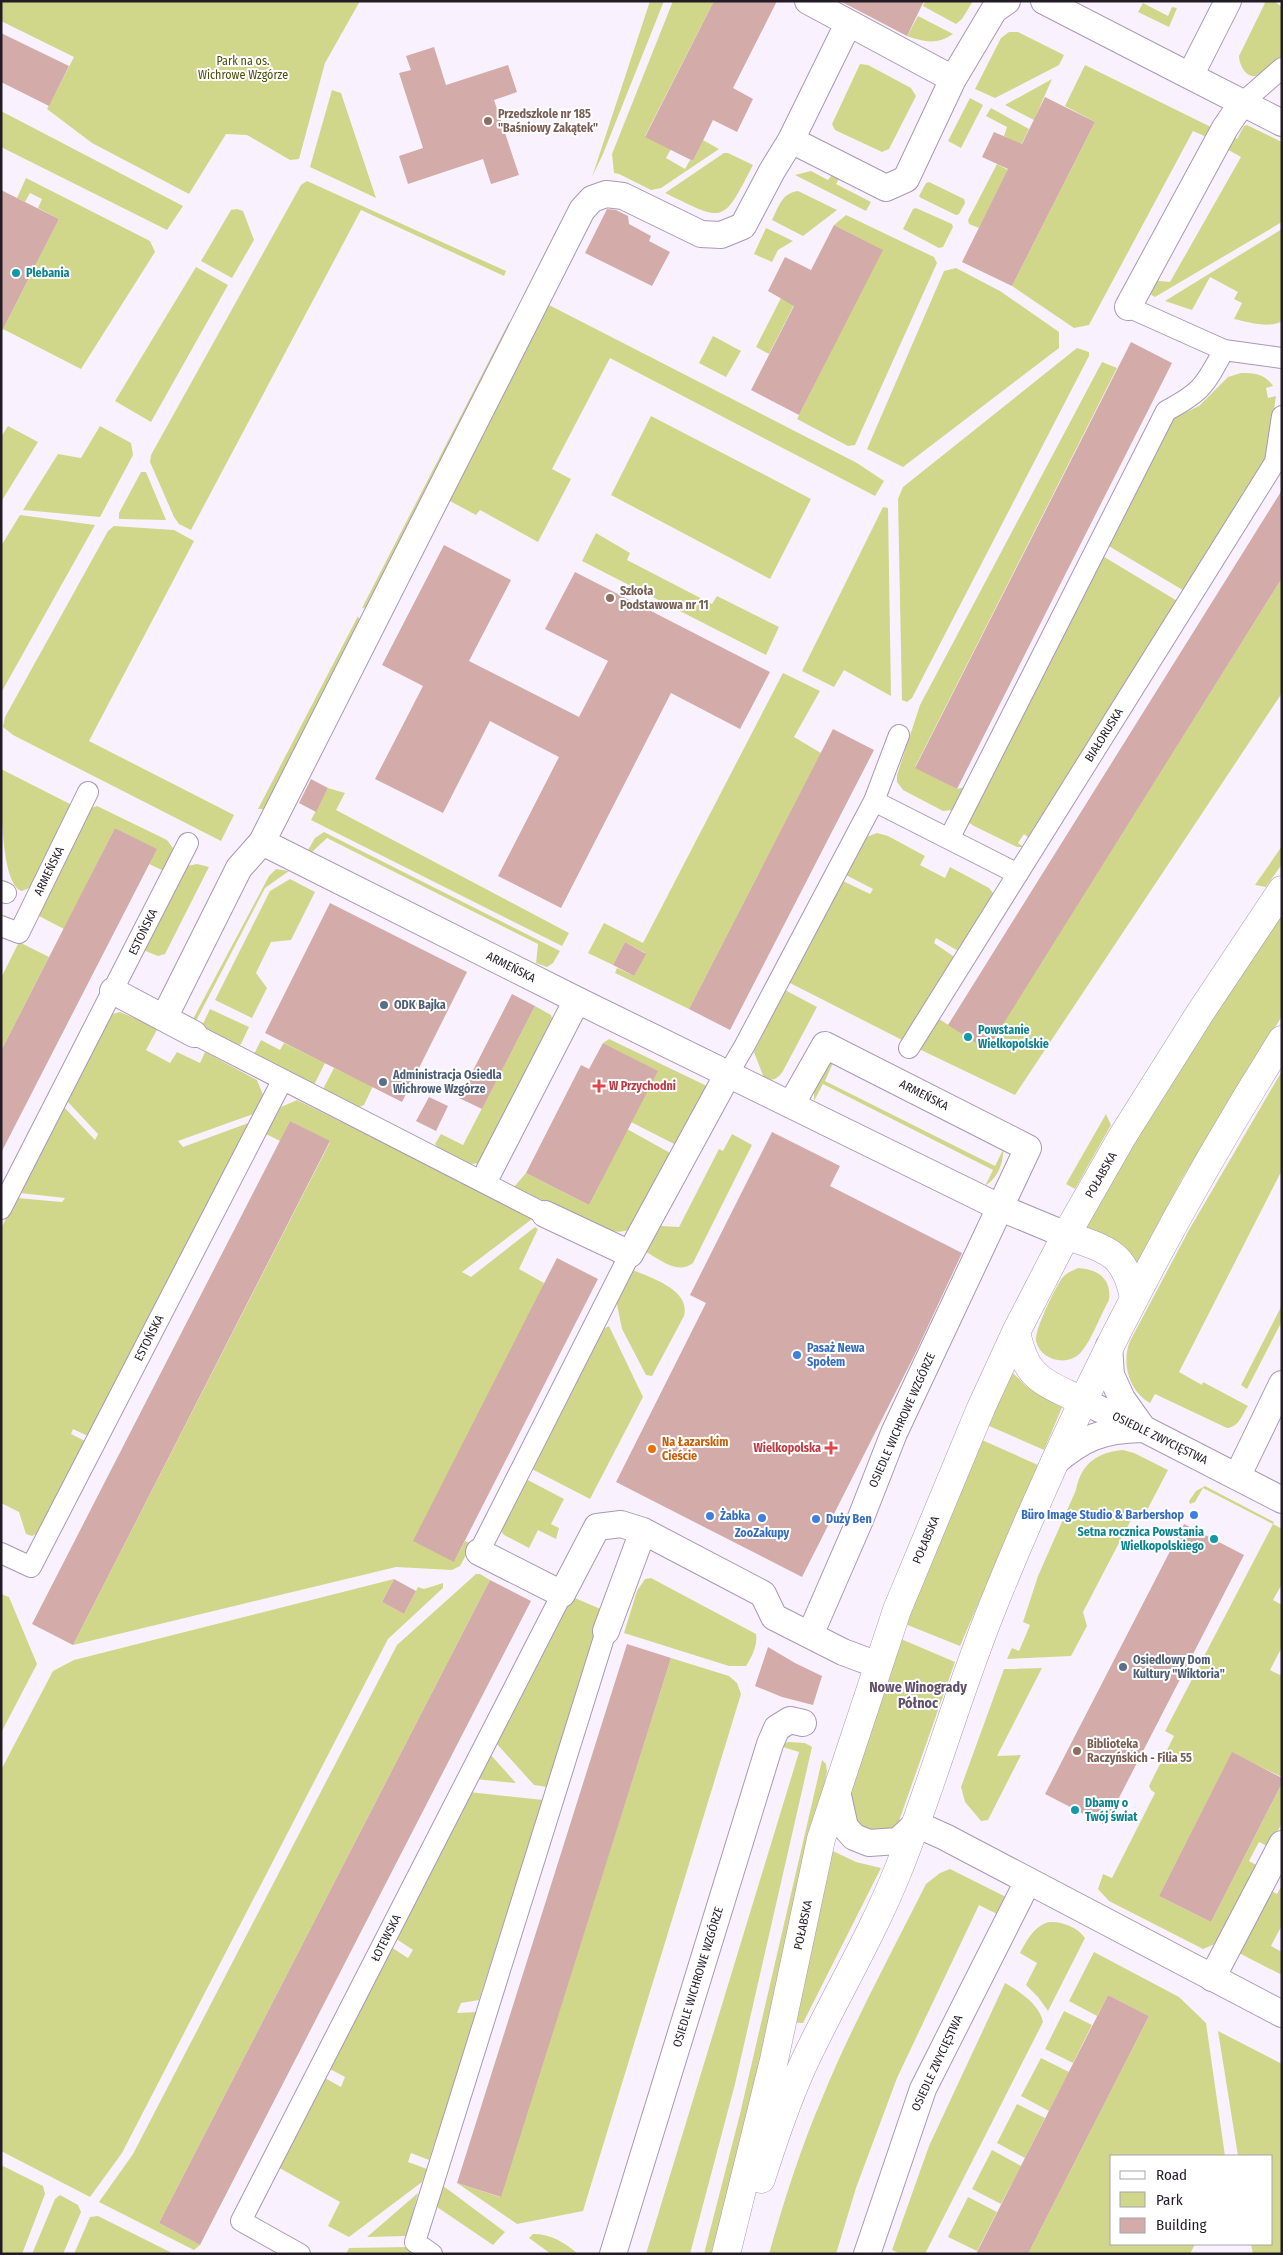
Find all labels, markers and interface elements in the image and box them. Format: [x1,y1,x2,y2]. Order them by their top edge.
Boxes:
park label: Park na os. Wichrowe Wzgórze [198,54,288,82]
place label: Przedszkole nr 185 "Baśniowy Zakątek" [498,107,598,136]
marker: Przedszkole nr 185 "Baśniowy Zakątek" [482,115,494,127]
place label: Plebania [26,266,69,280]
marker: Plebania [10,267,22,279]
place label: Szkoła Podstawowa nr 11 [620,584,709,612]
marker: Szkoła Podstawowa nr 11 [604,592,616,604]
street label: BIAŁORUSKA [1082,705,1126,764]
street label: ARMEŃSKA [30,843,67,898]
street label: ESTOŃSKA [125,906,161,957]
street label: ARMEŃSKA [484,948,539,986]
place label: ODK Bajka [394,998,446,1012]
marker: ODK Bajka [378,999,390,1011]
place label: Powstanie Wielkopolskie [978,1023,1049,1051]
marker: Powstanie Wielkopolskie [962,1031,974,1043]
place label: Administracja Osiedla Wichrowe Wzgórze [392,1068,502,1096]
marker: Administracja Osiedla Wichrowe Wzgórze [377,1076,389,1088]
street label: ARMEŃSKA [897,1076,952,1114]
place label: W Przychodni [609,1079,676,1093]
marker: W Przychodni [593,1080,605,1092]
street label: POŁABSKA [1082,1149,1120,1200]
street label: ESTOŃSKA [131,1312,167,1363]
place label: Pasaż Newa Społem [807,1341,865,1369]
marker: Pasaż Newa Społem [791,1349,803,1361]
street label: OSIEDLE WICHROWE WZGÓRZE [865,1350,938,1490]
street label: OSIEDLE ZWYCIĘSTWA [1110,1409,1211,1468]
place label: Na Łazarskim Cieście [662,1435,728,1463]
place label: Wielkopolska [754,1441,821,1455]
marker: Wielkopolska [825,1442,837,1454]
marker: Na Łazarskim Cieście [646,1443,658,1455]
place label: Żabka [720,1508,750,1523]
place label: Büro Image Studio & Barbershop [1021,1508,1184,1522]
marker: Büro Image Studio & Barbershop [1188,1509,1200,1521]
marker: Żabka [704,1510,716,1522]
marker: ZooZakupy [756,1512,768,1524]
place label: Duży Ben [826,1512,872,1526]
marker: Duży Ben [810,1513,822,1525]
street label: POŁABSKA [910,1513,943,1566]
place label: Setna rocznica Powstania Wielkopolskiego [1078,1525,1205,1553]
place label: ZooZakupy [735,1526,790,1540]
marker: Setna rocznica Powstania Wielkopolskiego [1208,1533,1220,1545]
place label: Osiedlowy Dom Kultury "Wiktoria" [1133,1653,1225,1681]
marker: Osiedlowy Dom Kultury "Wiktoria" [1117,1661,1129,1673]
district label: Nowe Winogrady Północ [869,1679,967,1712]
place label: Biblioteka Raczyńskich - Filia 55 [1087,1737,1192,1765]
marker: Biblioteka Raczyńskich - Filia 55 [1071,1745,1083,1757]
place label: Dbamy o Twój świat [1085,1796,1138,1824]
marker: Dbamy o Twój świat [1069,1804,1081,1816]
street label: POŁABSKA [791,1898,815,1951]
street label: OSIEDLE WICHROWE WZGÓRZE [669,1904,726,2049]
street label: ŁOTEWSKA [368,1912,404,1964]
street label: OSIEDLE ZWYCIĘSTWA [909,2012,966,2113]
legend [1110,2155,1273,2245]
text: Road [1156,2166,1187,2184]
text: Park [1156,2191,1183,2209]
text: Building [1156,2216,1207,2234]

